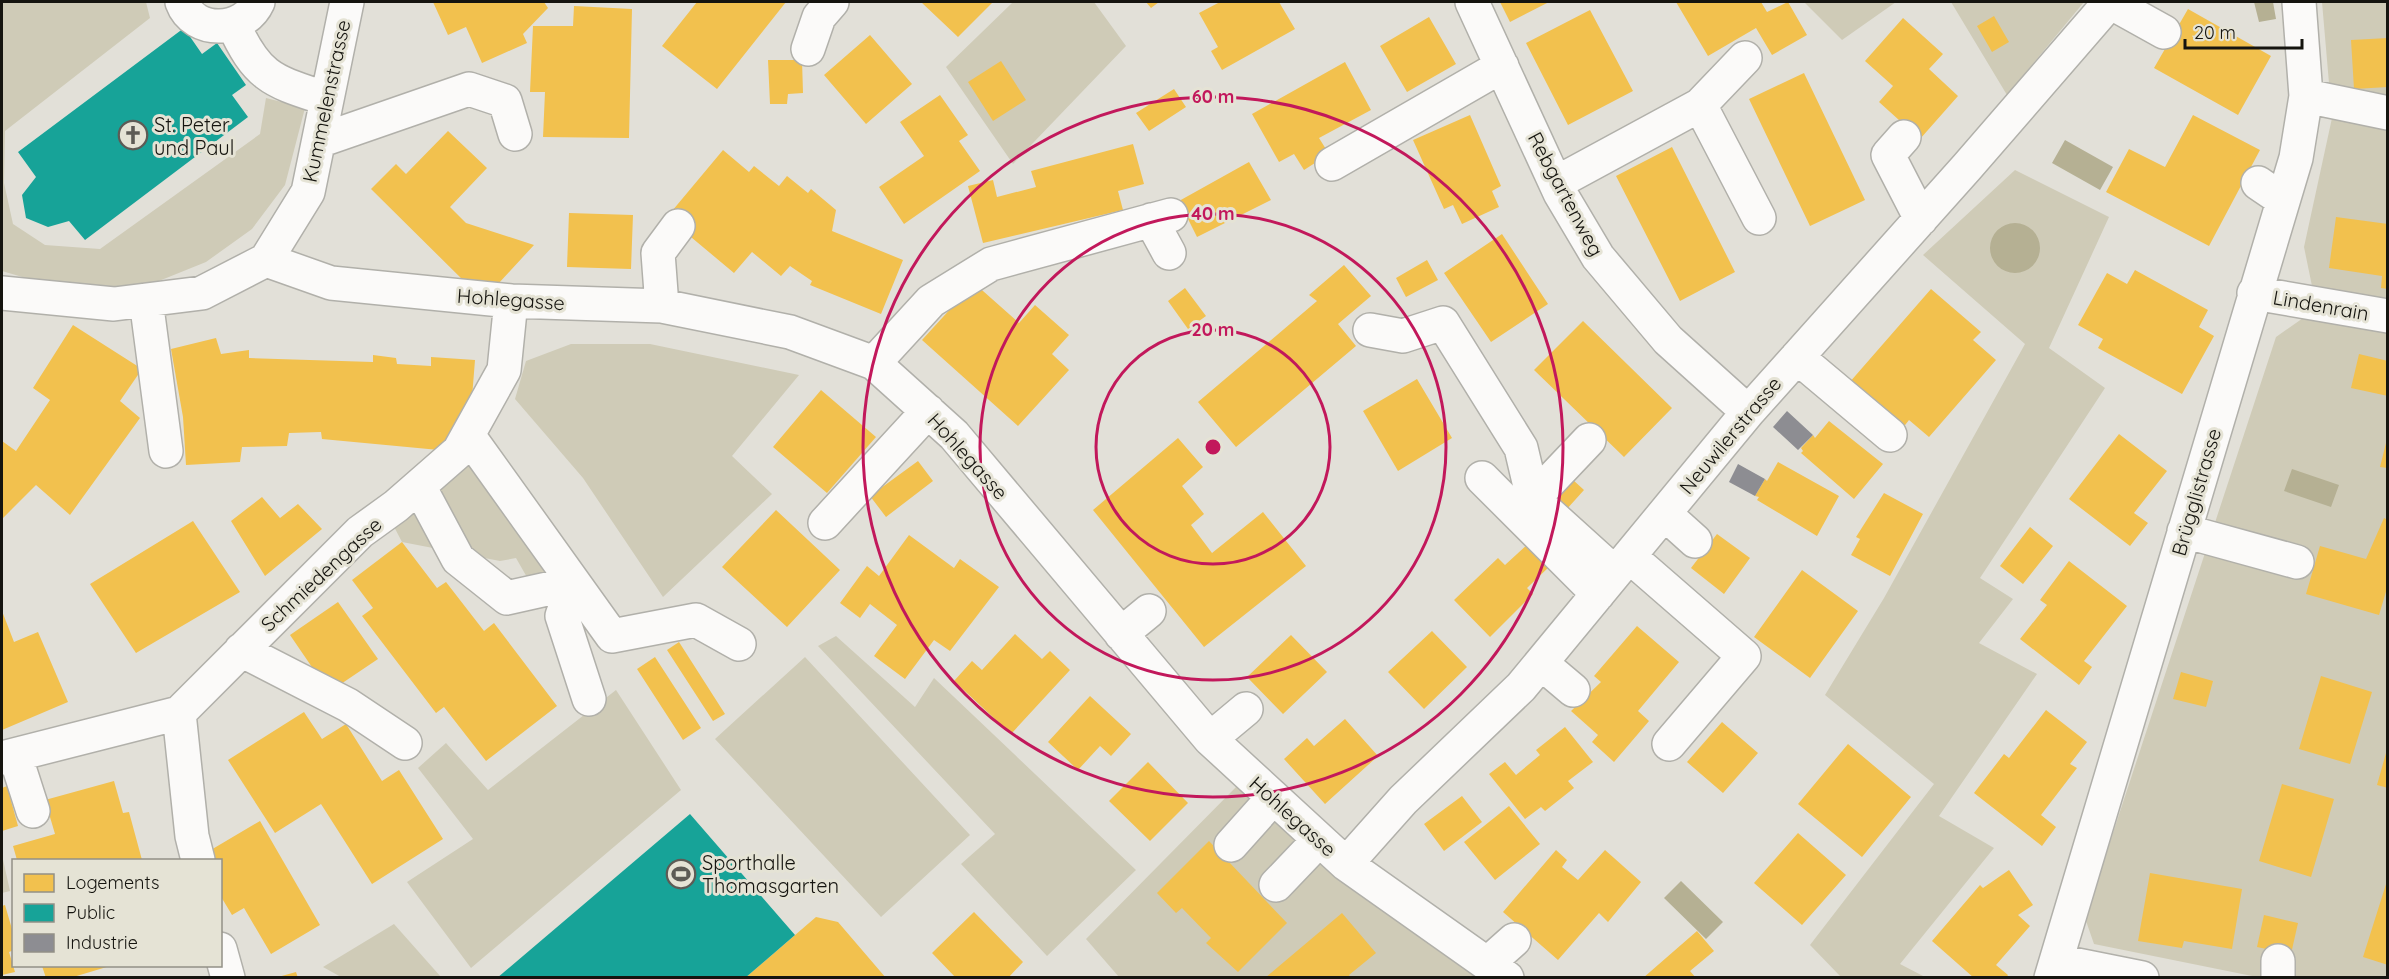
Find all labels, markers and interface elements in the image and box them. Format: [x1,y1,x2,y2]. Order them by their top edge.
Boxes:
scale bar [2185,12,2302,50]
street label: Kummelenstrasse [297,17,355,185]
text: 20 m [2194,21,2236,44]
text: 60 m [1192,85,1234,108]
place label: St. Peter und Paul [154,112,234,160]
church icon: St. Peter und Paul [117,119,149,151]
street label: Rebgartenweg [1523,128,1609,260]
text: 40 m [1191,202,1235,225]
street label: Hohlegasse [456,283,566,315]
street label: Lindenrain [2271,284,2371,326]
text: 20 m [1192,318,1234,341]
street label: Neuwilerstrasse [1674,371,1786,499]
street label: Hohlegasse [923,408,1013,504]
street label: Brügglistrasse [2166,425,2226,559]
centre of rings [1203,437,1223,457]
street label: Schmiedengasse [255,512,387,636]
street label: Hohlegasse [1245,771,1341,861]
place label: Sporthalle Thomasgarten [702,850,839,898]
sports icon: Sporthalle Thomasgarten [665,858,697,890]
legend [12,859,222,967]
text: Logements [66,871,159,894]
text: Public [66,901,115,924]
text: Industrie [66,931,138,954]

